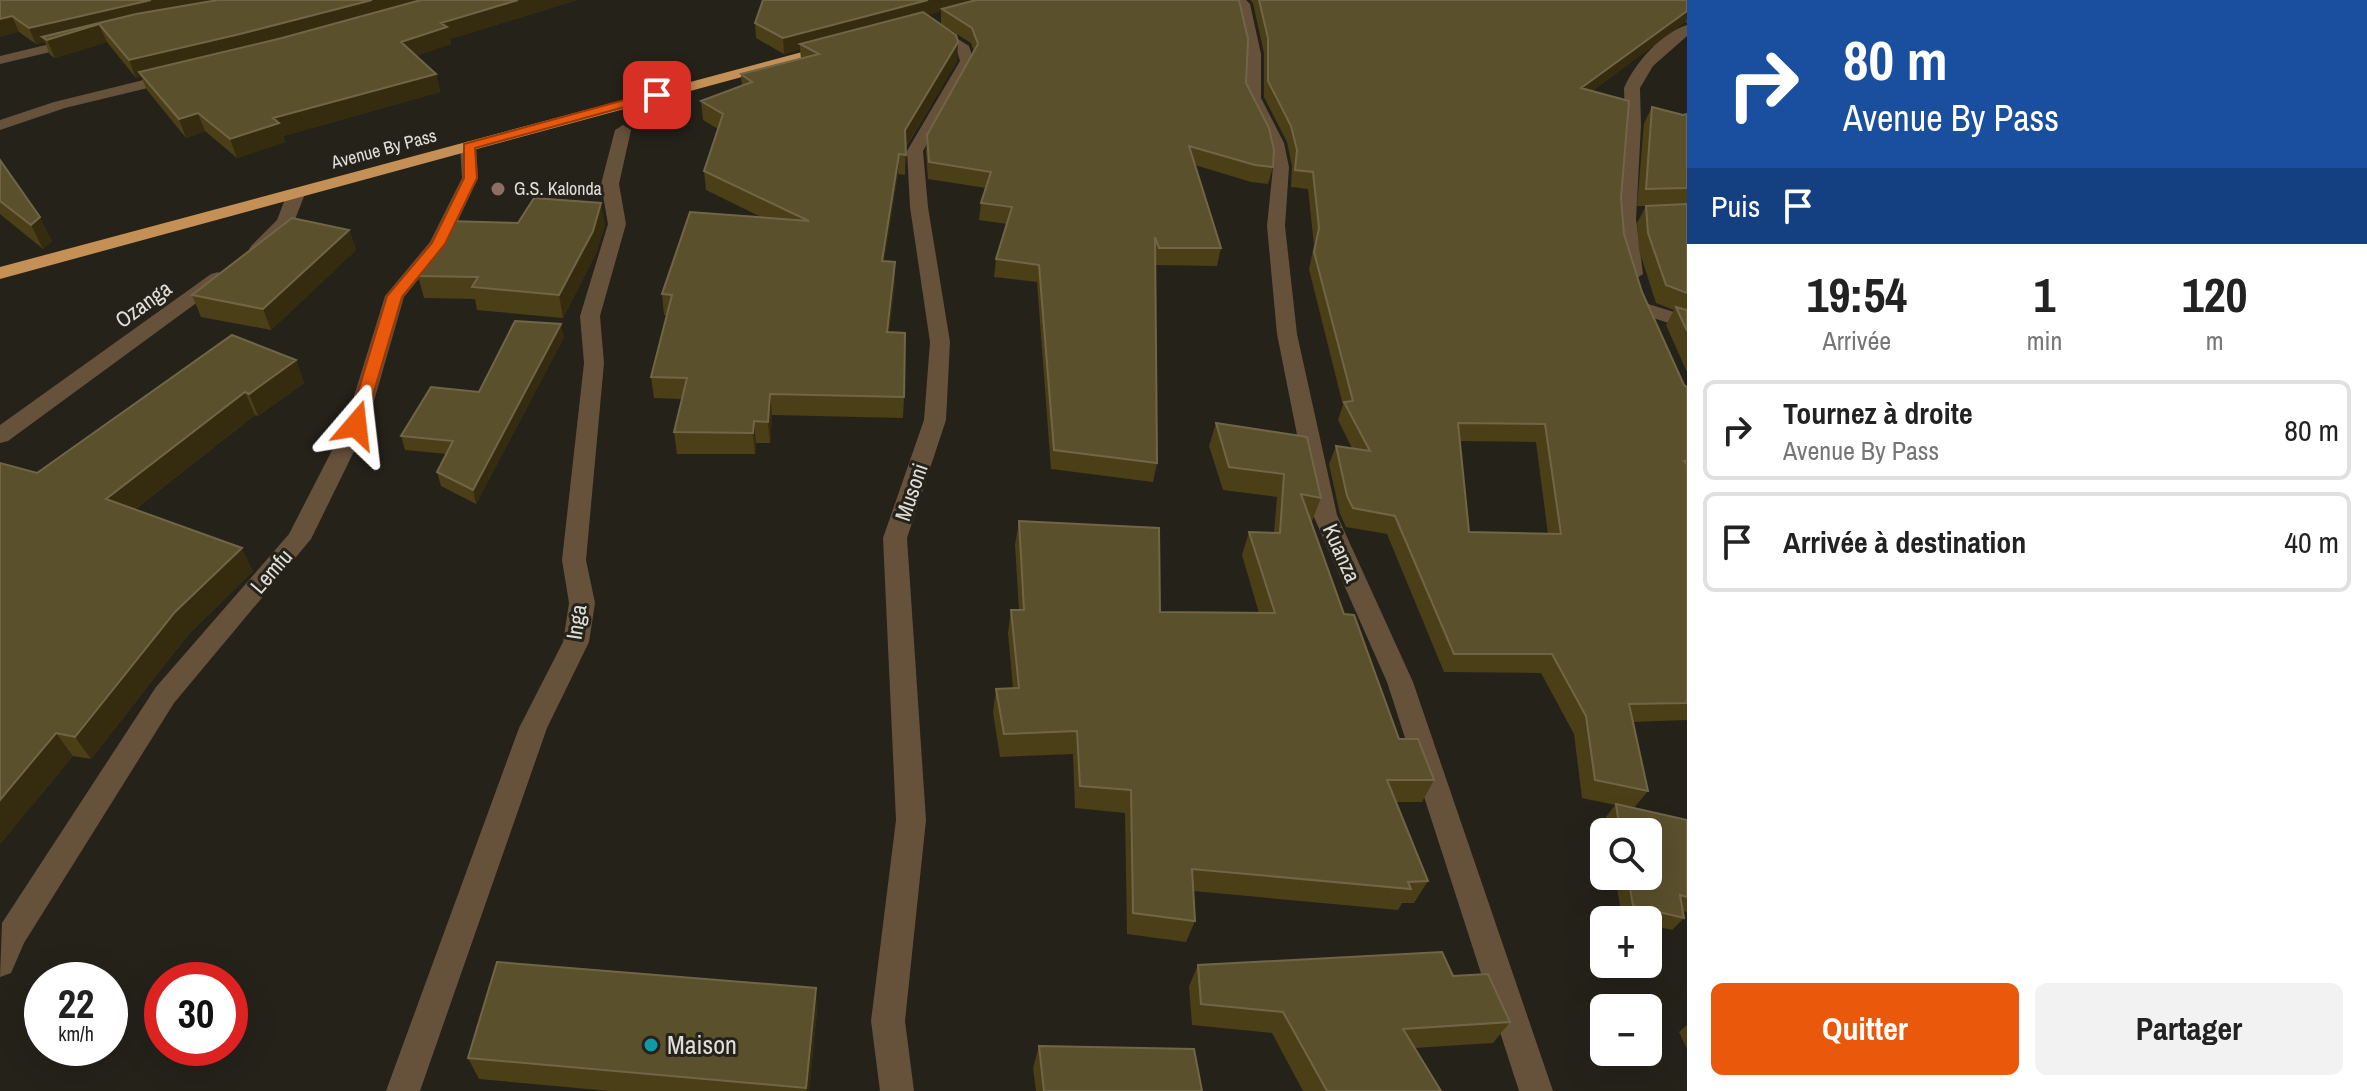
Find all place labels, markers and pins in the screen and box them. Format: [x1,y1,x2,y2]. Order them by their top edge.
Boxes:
pin [623,61,691,129]
place label: G.S. Kalonda [514,176,602,201]
marker: G.S. Kalonda [489,180,507,198]
place label: Maison [667,1027,737,1062]
marker: Maison [642,1036,660,1054]

